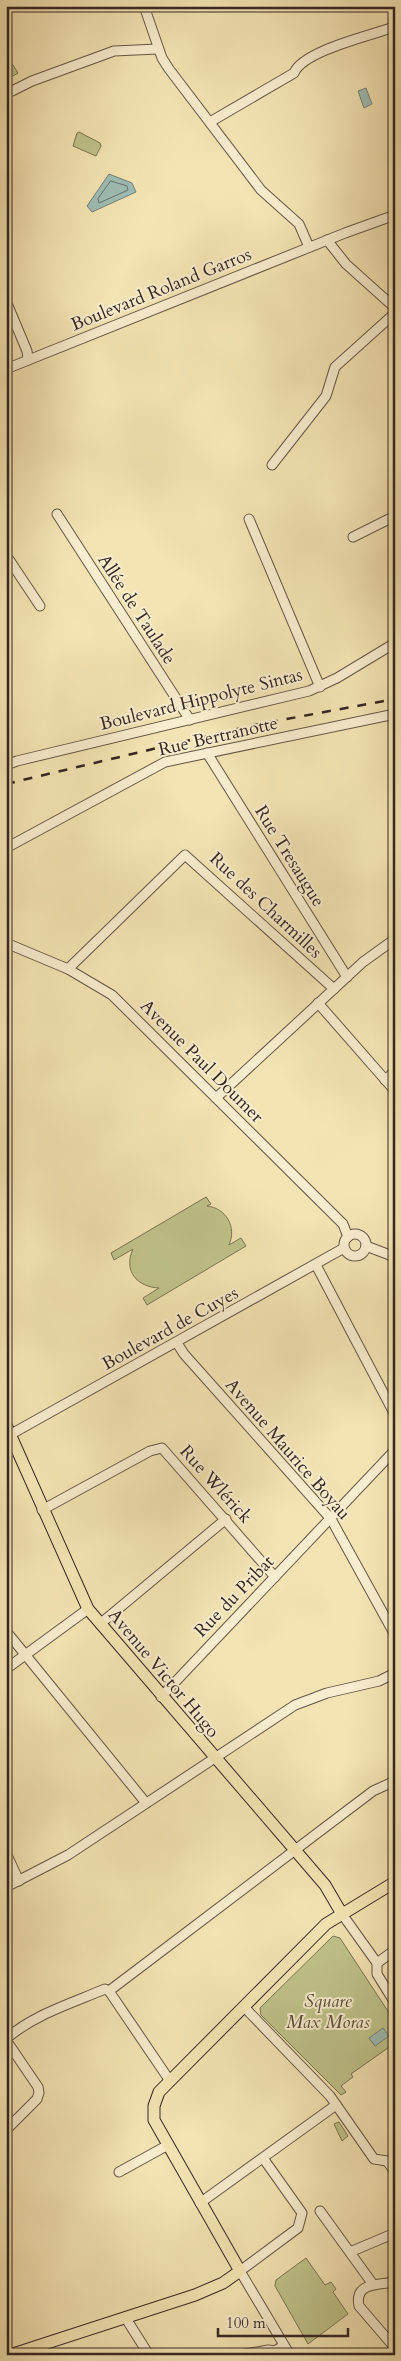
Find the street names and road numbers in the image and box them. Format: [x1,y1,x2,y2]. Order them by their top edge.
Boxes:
street label: Boulevard Roland Garros [67,242,255,337]
street label: Allée de Taulade [92,549,182,669]
street label: Boulevard Hippolyte Sintas [97,662,305,737]
street label: Rue Bertranotte [156,711,280,762]
street label: Rue Tresaugue [248,801,331,912]
street label: Rue des Charmilles [204,847,327,964]
street label: Avenue Paul Doumer [134,994,269,1129]
street label: Boulevard de Cuyes [98,1281,243,1376]
street label: Avenue Maurice Boyau [219,1373,356,1525]
street label: Rue Wlérick [174,1440,258,1529]
street label: Rue du Pribat [189,1550,280,1643]
street label: Avenue Victor Hugo [102,1604,225,1743]

